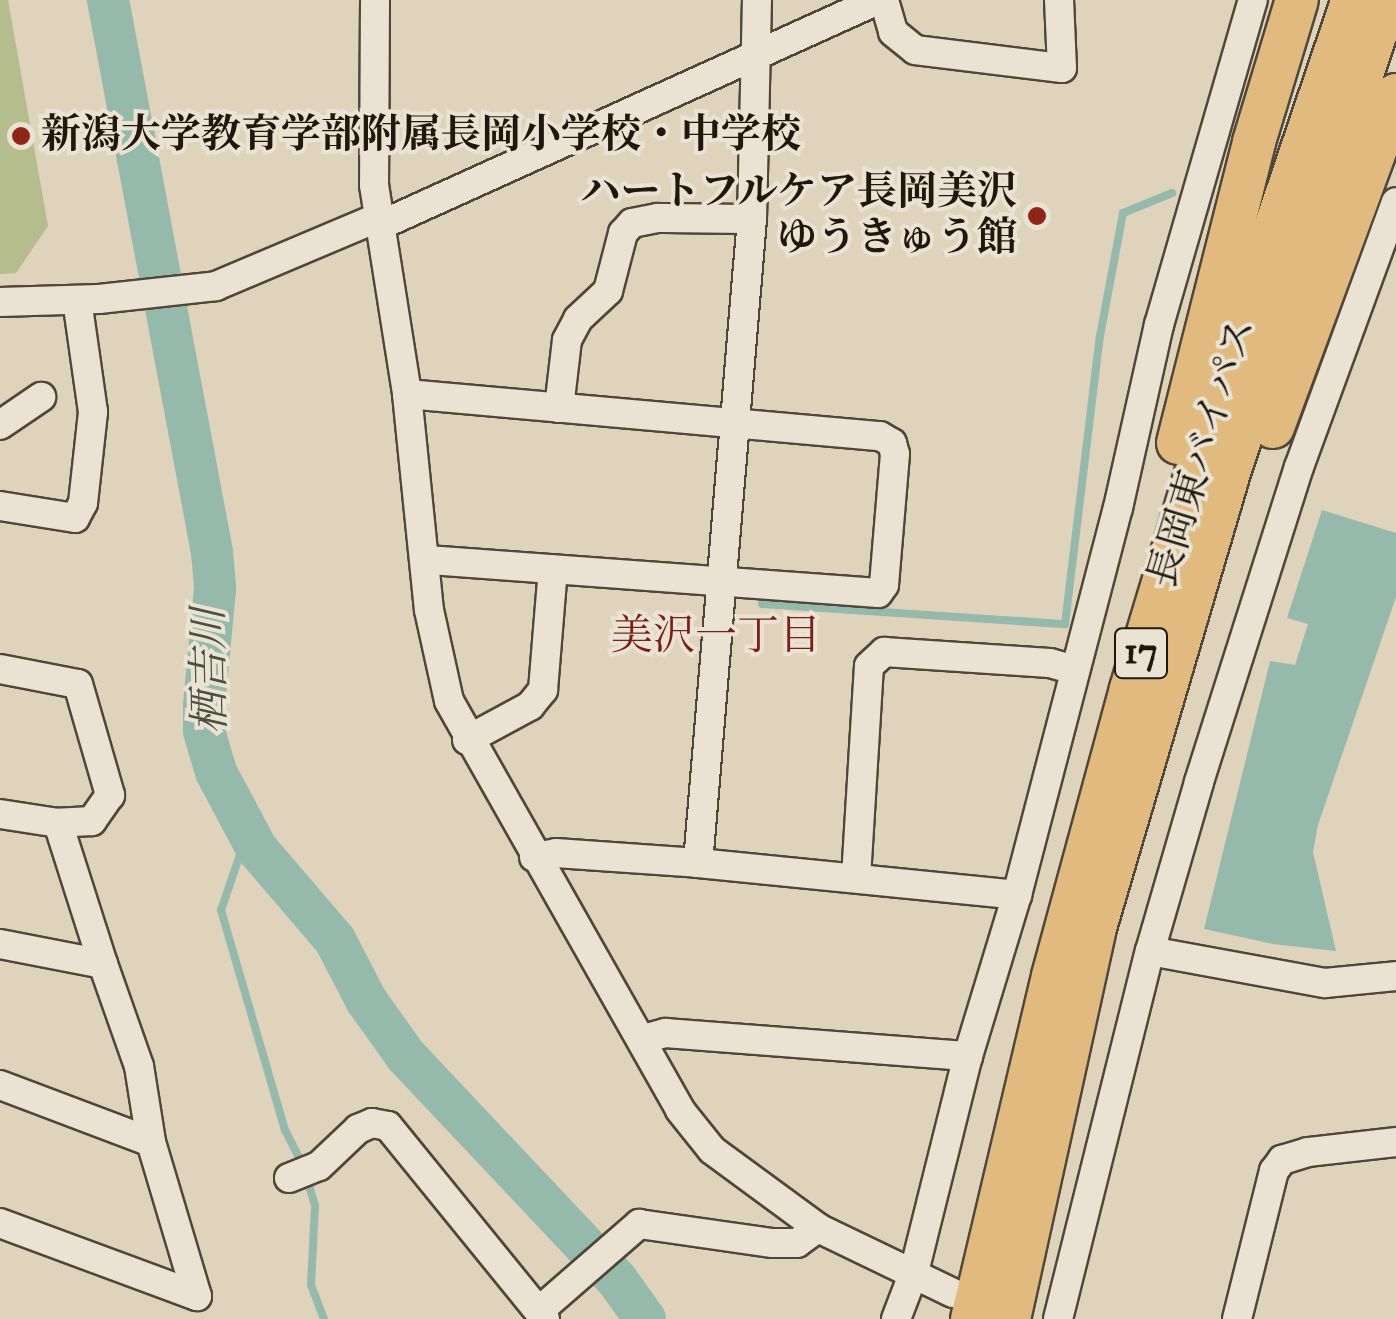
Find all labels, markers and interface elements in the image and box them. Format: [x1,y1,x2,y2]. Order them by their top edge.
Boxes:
place label: 新潟大学教育学部附属長岡小学校・中学校 [41,112,801,160]
marker: 新潟大学教育学部附属長岡小学校・中学校 [10,125,32,147]
place label: ハートフルケア長岡美沢 ゆうきゅう館 [577,169,1017,263]
marker: ハートフルケア長岡美沢 ゆうきゅう館 [1026,205,1048,227]
street label: 長岡東バイパス [1139,312,1267,594]
water label: 栖吉川 [185,608,237,734]
district label: 美沢一丁目 [611,612,821,662]
road number: 17 [1114,620,1168,686]

